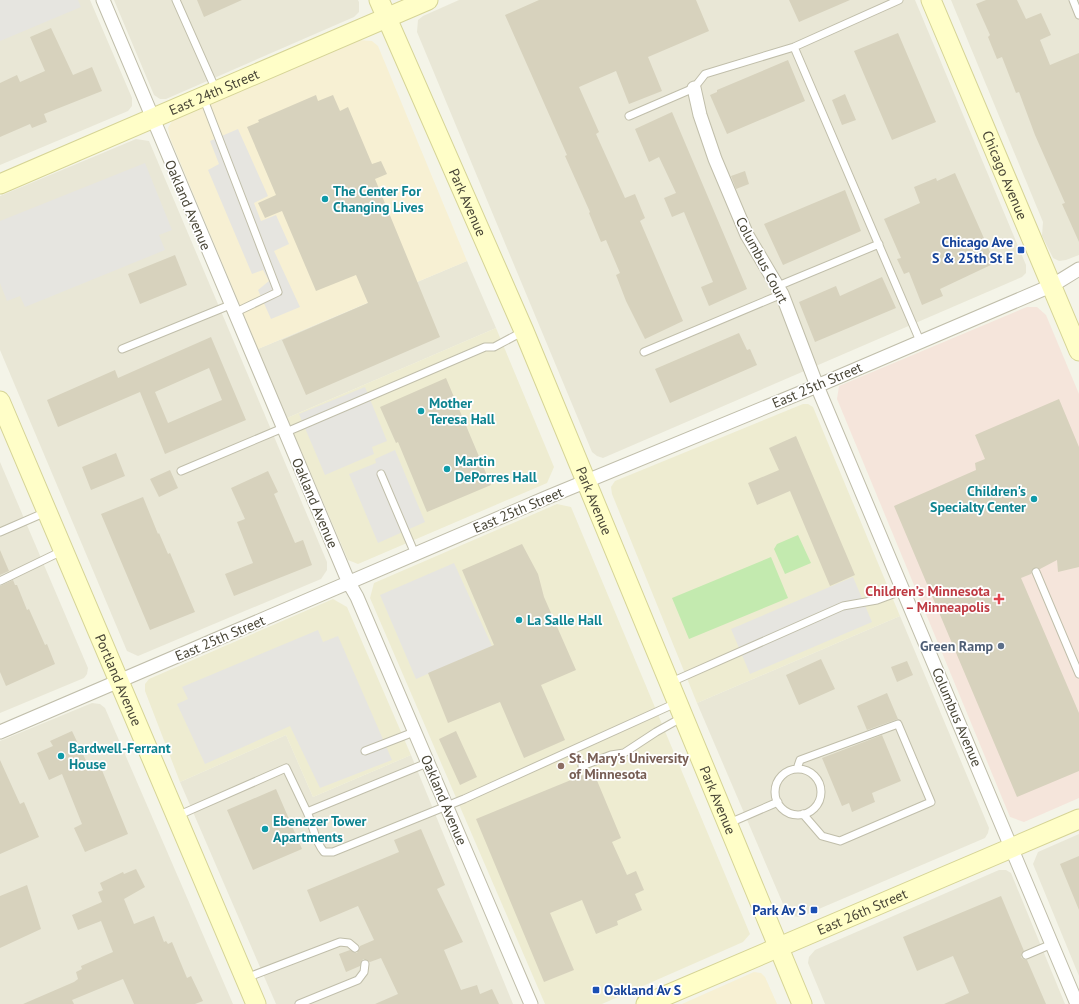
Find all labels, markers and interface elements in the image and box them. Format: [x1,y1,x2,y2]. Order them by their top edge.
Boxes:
street label: East 24th Street [166,65,262,119]
street label: Chicago Avenue [978,128,1032,222]
street label: Oakland Avenue [161,157,215,253]
street label: Park Avenue [445,166,490,239]
place label: The Center For Changing Lives [333,182,424,216]
marker: The Center For Changing Lives [320,194,330,204]
street label: Columbus Court [732,214,792,306]
place label: Chicago Ave S & 25th St E [932,233,1013,267]
marker: Chicago Ave S & 25th St E [1016,245,1026,255]
street label: East 25th Street [769,358,865,412]
place label: Mother Teresa Hall [429,394,496,428]
marker: Mother Teresa Hall [416,406,426,416]
place label: Martin DePorres Hall [455,452,538,486]
street label: Oakland Avenue [288,455,342,551]
marker: Martin DePorres Hall [442,464,452,474]
street label: Park Avenue [572,464,616,538]
place label: Children's Specialty Center [930,482,1026,516]
street label: East 25th Street [470,483,566,537]
marker: Children's Specialty Center [1029,494,1039,504]
place label: Children’s Minnesota – Minneapolis [865,582,990,616]
marker: Children’s Minnesota – Minneapolis [993,593,1005,605]
street label: East 25th Street [172,611,268,665]
place label: La Salle Hall [527,611,603,629]
marker: La Salle Hall [514,615,524,625]
street label: Portland Avenue [91,631,146,729]
place label: Green Ramp [920,637,993,655]
marker: Green Ramp [996,641,1006,651]
street label: Columbus Avenue [928,665,986,769]
place label: Bardwell-Ferrant House [69,739,171,773]
place label: St. Mary's University of Minnesota [569,749,689,783]
marker: Bardwell-Ferrant House [56,751,66,761]
street label: Oakland Avenue [417,752,471,848]
marker: St. Mary's University of Minnesota [556,761,566,771]
street label: Park Avenue [696,763,740,837]
place label: Ebenezer Tower Apartments [273,812,367,846]
marker: Ebenezer Tower Apartments [260,824,270,834]
street label: East 26th Street [814,884,910,939]
place label: Park Av S [752,901,806,919]
marker: Park Av S [809,905,819,915]
place label: Oakland Av S [604,981,681,999]
marker: Oakland Av S [591,985,601,995]

